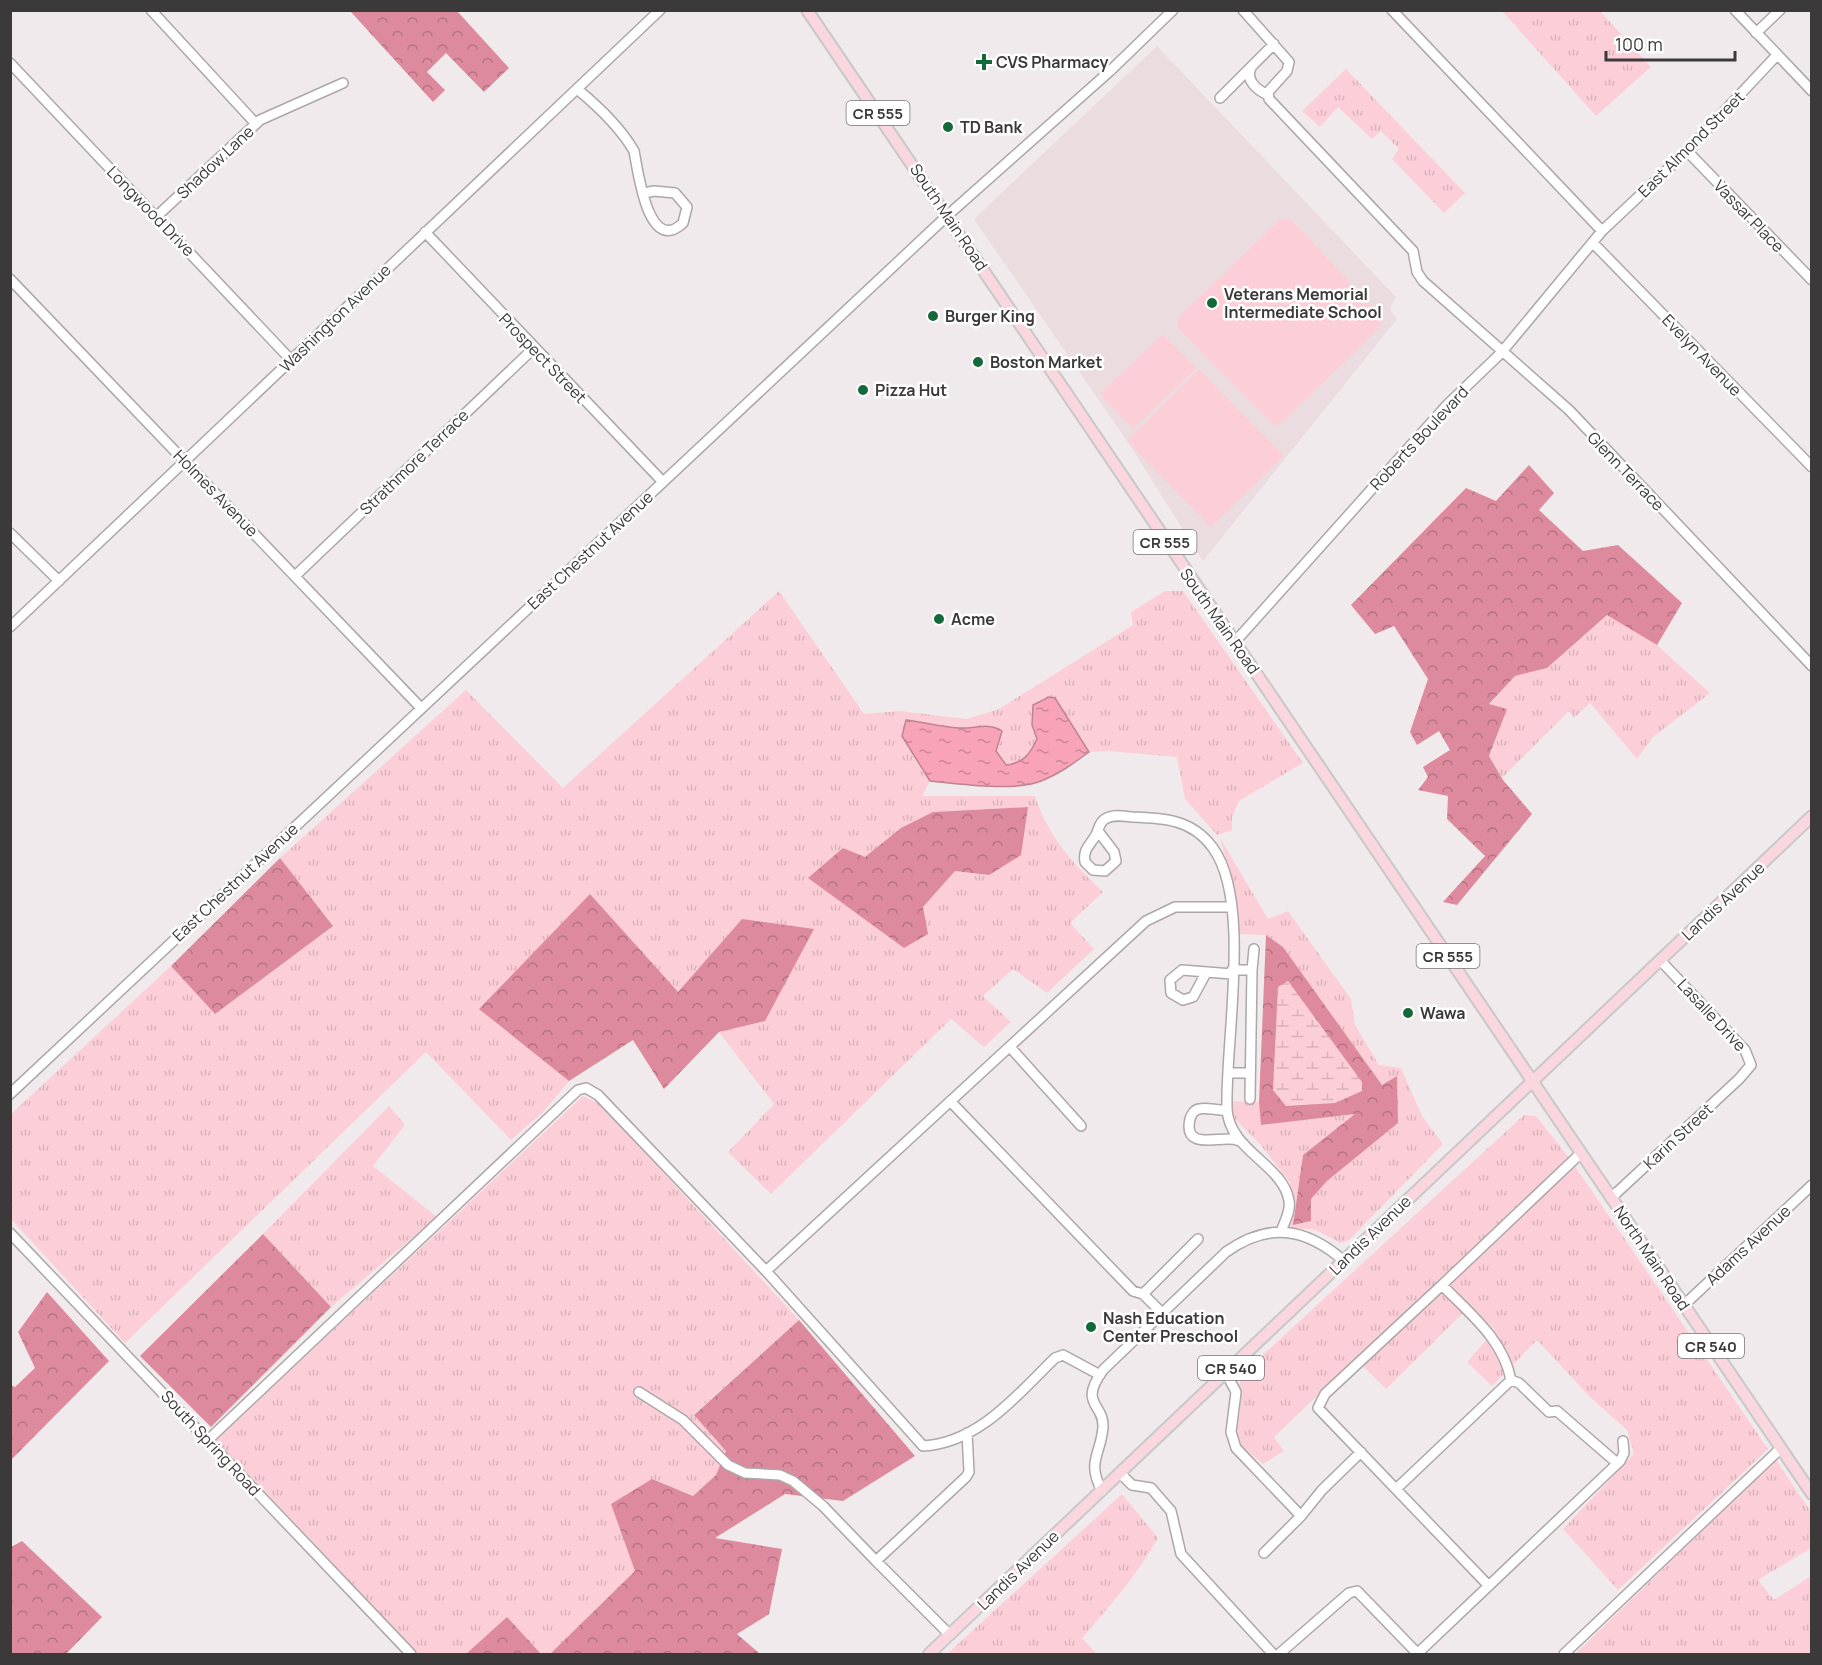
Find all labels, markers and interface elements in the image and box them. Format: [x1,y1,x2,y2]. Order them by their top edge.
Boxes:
scale bar [1606,24,1735,62]
text: 100 m [1615,32,1663,56]
place label: CVS Pharmacy [996,51,1108,73]
marker: CVS Pharmacy [977,55,991,69]
street label: East Almond Street [1633,86,1749,202]
road number: CR 555 [846,101,910,125]
place label: TD Bank [960,116,1022,138]
street label: Shadow Lane [172,120,258,204]
marker: TD Bank [941,120,955,134]
street label: South Main Road [905,159,993,275]
street label: Longwood Drive [102,161,200,261]
street label: Vassar Place [1709,175,1789,257]
street label: Washington Avenue [275,259,395,377]
place label: Veterans Memorial Intermediate School [1224,283,1382,323]
marker: Veterans Memorial Intermediate School [1205,296,1219,310]
place label: Burger King [945,305,1035,327]
street label: Prospect Street [494,308,592,408]
marker: Burger King [926,309,940,323]
street label: Evelyn Avenue [1657,309,1747,401]
place label: Boston Market [990,351,1102,373]
marker: Boston Market [971,355,985,369]
place label: Pizza Hut [875,379,947,401]
street label: Roberts Boulevard [1365,381,1473,495]
marker: Pizza Hut [856,383,870,397]
street label: Strathmore Terrace [355,404,473,520]
street label: Glenn Terrace [1583,427,1669,515]
street label: Holmes Avenue [169,445,263,541]
street label: East Chestnut Avenue [522,486,658,614]
road number: CR 555 [1134,530,1196,554]
street label: South Main Road [1175,564,1265,678]
place label: Acme [951,608,995,630]
marker: Acme [932,612,946,626]
street label: East Chestnut Avenue [167,818,303,946]
street label: Landis Avenue [1677,857,1769,945]
road number: CR 555 [1416,944,1480,968]
street label: Lasalle Drive [1673,974,1751,1056]
place label: Wawa [1420,1002,1465,1024]
marker: Wawa [1401,1006,1415,1020]
street label: Karin Street [1638,1098,1718,1174]
street label: Landis Avenue [1324,1190,1416,1280]
street label: Adams Avenue [1701,1200,1795,1290]
street label: North Main Road [1609,1201,1695,1315]
place label: Nash Education Center Preschool [1103,1307,1238,1347]
marker: Nash Education Center Preschool [1084,1320,1098,1334]
road number: CR 540 [1678,1334,1744,1358]
road number: CR 540 [1198,1356,1264,1380]
street label: South Spring Road [156,1385,266,1501]
street label: Landis Avenue [972,1525,1064,1615]

